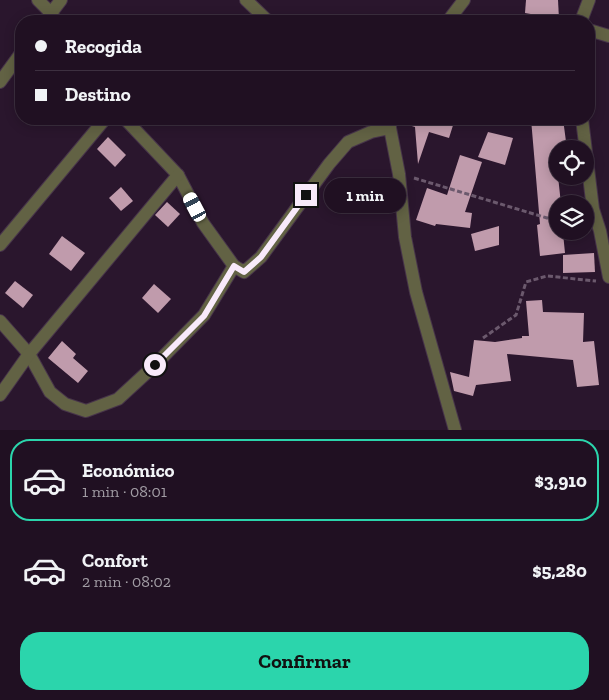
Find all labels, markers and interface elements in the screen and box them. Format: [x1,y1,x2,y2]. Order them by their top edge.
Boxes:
text: Recogida [65,35,142,58]
text: Destino [65,83,131,106]
map controls [549,140,594,240]
button: locate [549,140,594,185]
callout: 1 min [324,178,406,212]
route end [295,184,317,206]
text: 1 min [346,186,384,205]
car [181,190,208,224]
button: layers [549,195,594,240]
route start [144,354,166,376]
icon: car [22,458,67,503]
text: Económico [82,459,175,482]
text: $3,910 [535,469,587,492]
text: 1 min · 08:01 [82,482,167,501]
icon: car [22,548,67,593]
text: Confort [82,549,148,572]
text: $5,280 [532,559,587,582]
text: 2 min · 08:02 [82,572,171,591]
button: Confirmar [20,632,589,690]

